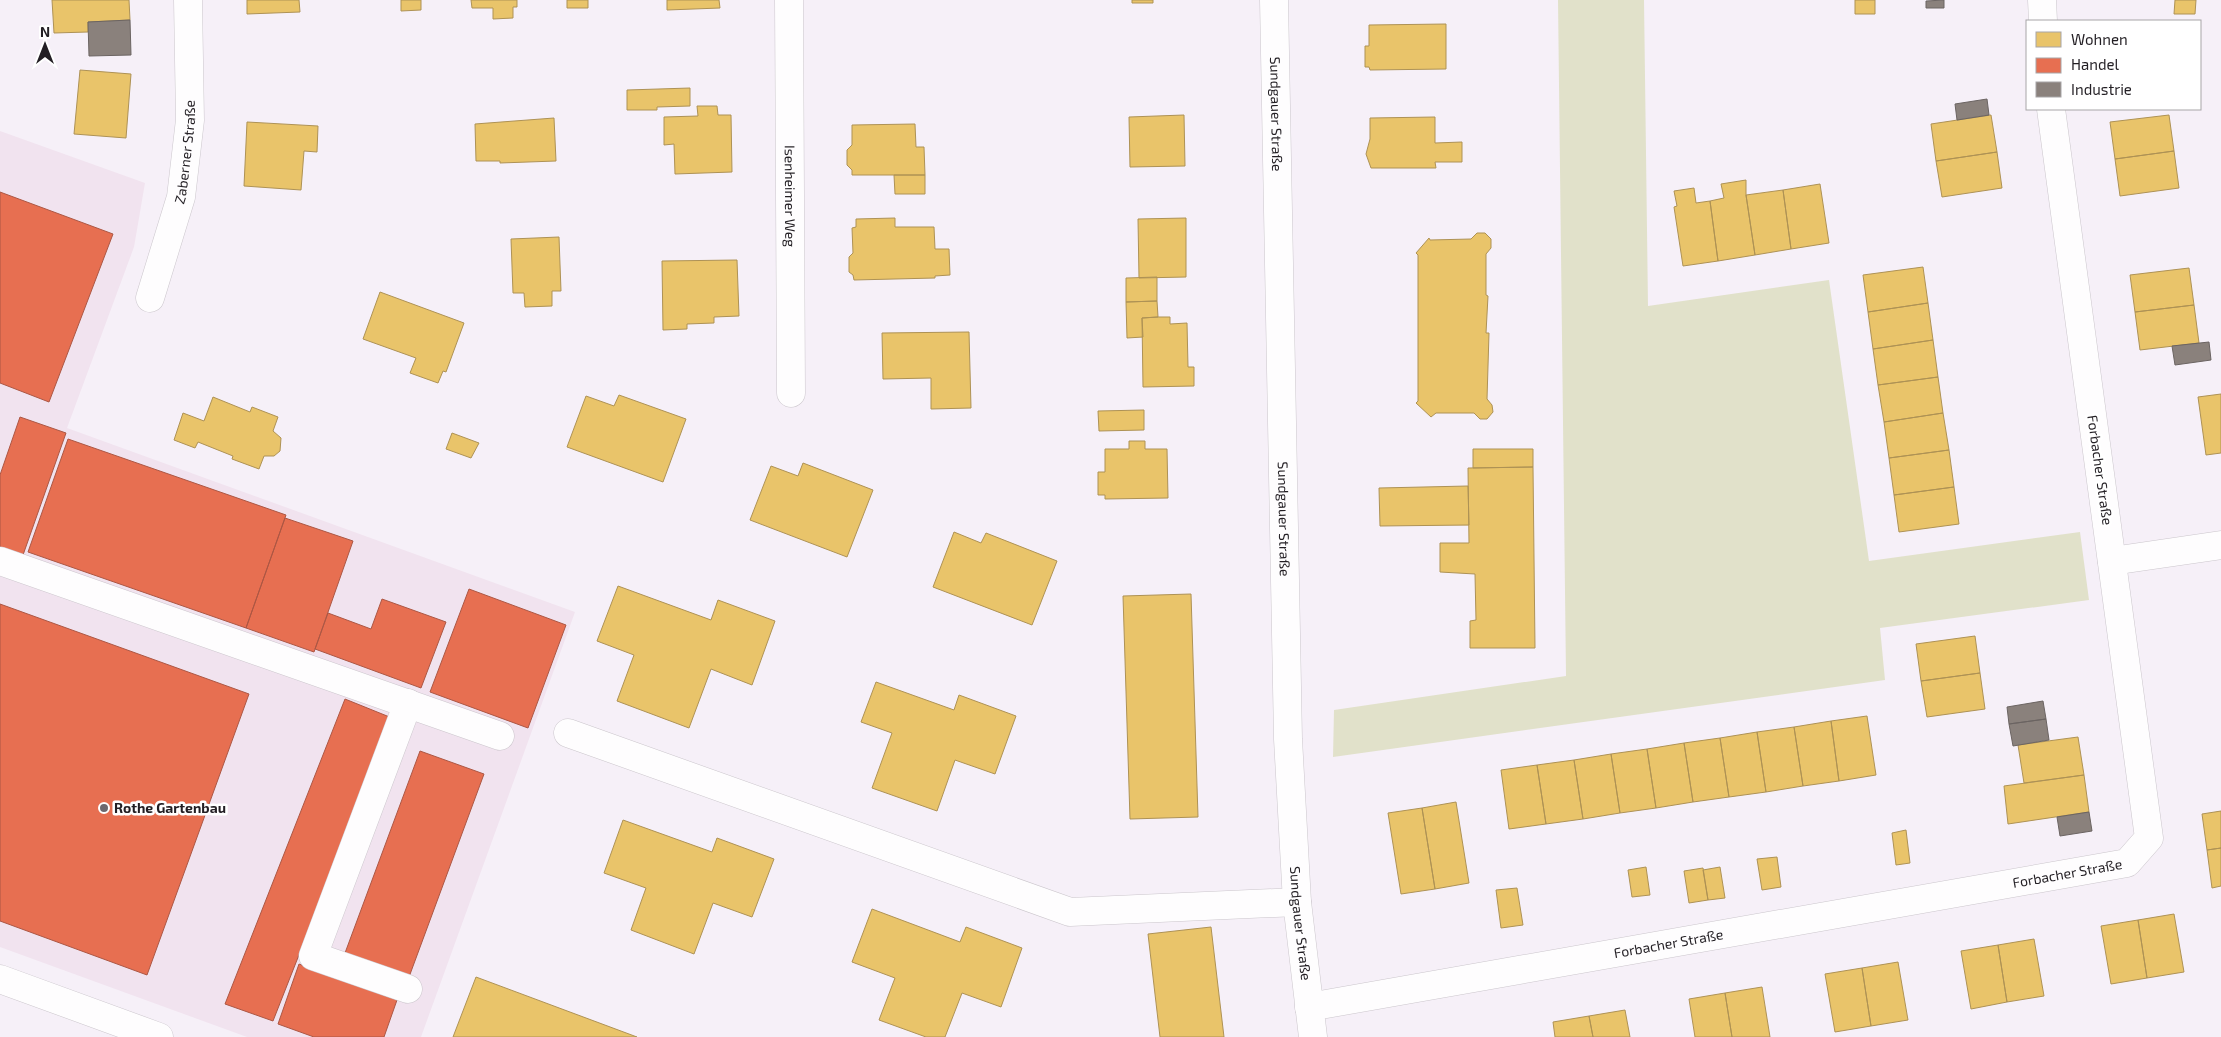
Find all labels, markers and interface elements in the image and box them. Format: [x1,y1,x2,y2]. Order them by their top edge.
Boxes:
north arrow [20,20,70,70]
legend [2026,20,2201,110]
text: N [40,23,50,40]
text: Wohnen [2071,30,2128,48]
text: Handel [2071,55,2120,73]
street label: Sundgauer Straße [1267,56,1286,172]
text: Industrie [2071,80,2132,98]
street label: Zaberner Straße [170,100,198,206]
street label: Isenheimer Weg [782,145,799,247]
street label: Forbacher Straße [2084,414,2117,526]
street label: Sundgauer Straße [1275,461,1294,576]
place label: Rothe Gartenbau [114,799,226,816]
marker: Rothe Gartenbau [98,802,110,814]
street label: Forbacher Straße [2011,855,2123,891]
street label: Sundgauer Straße [1287,866,1315,981]
street label: Forbacher Straße [1612,925,1725,961]

